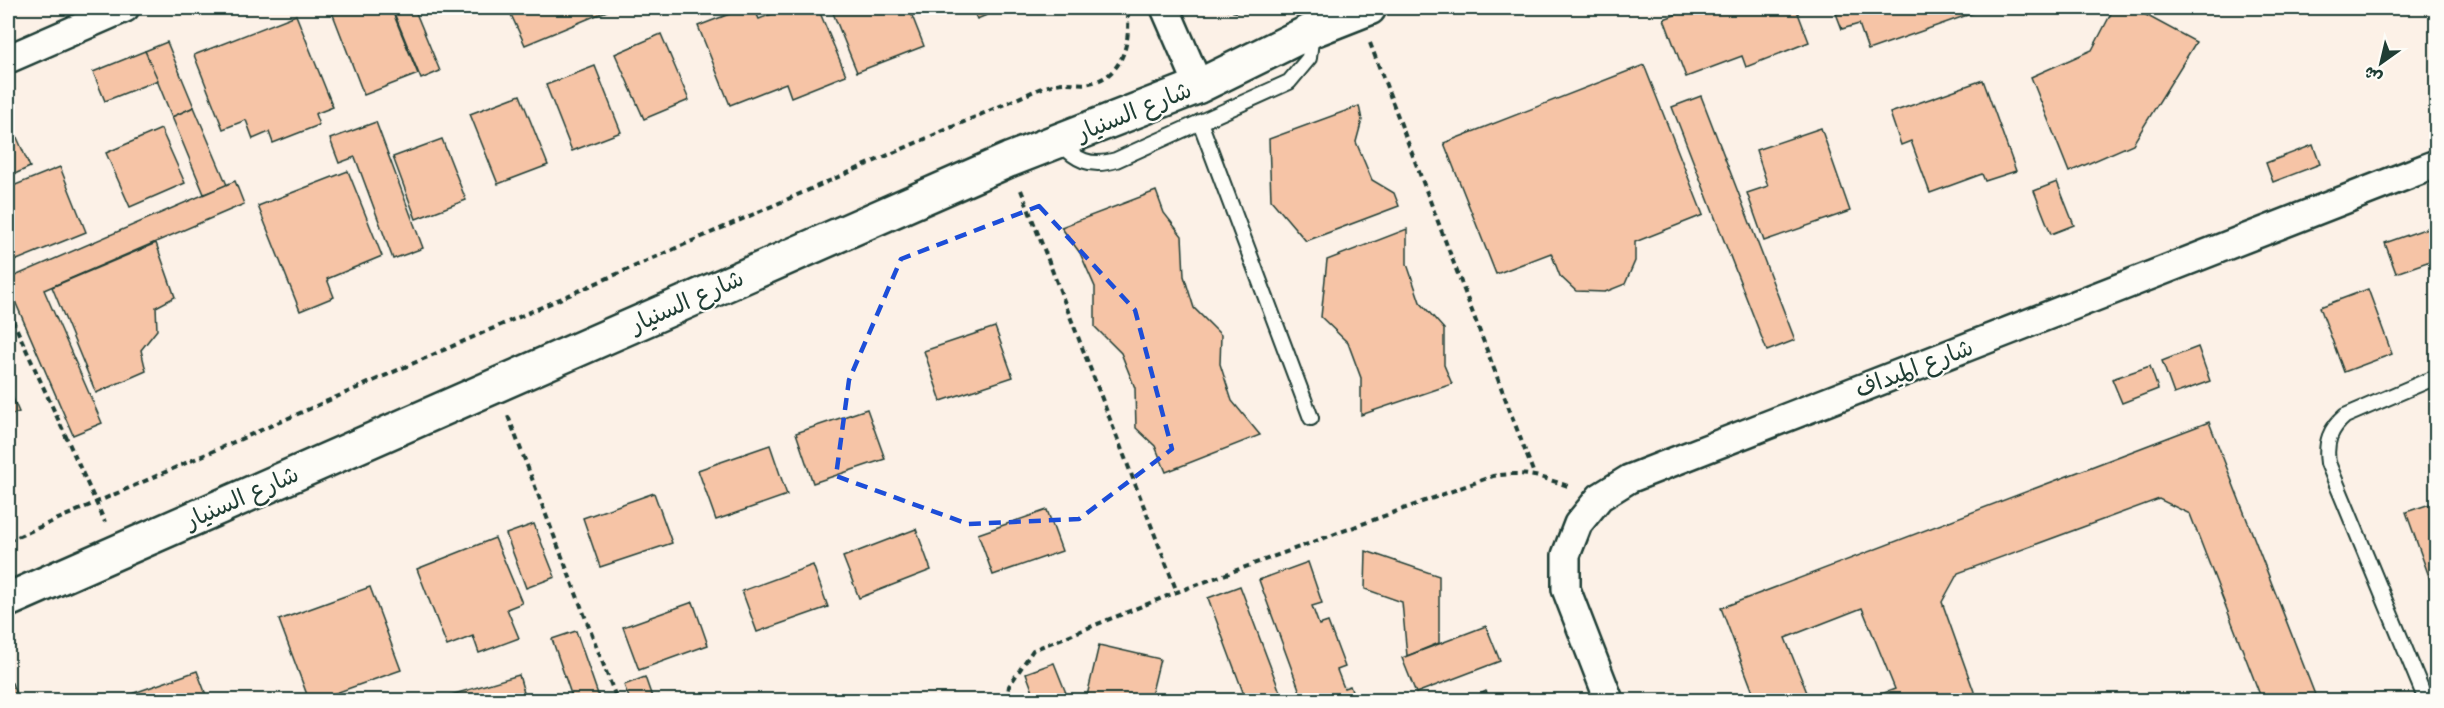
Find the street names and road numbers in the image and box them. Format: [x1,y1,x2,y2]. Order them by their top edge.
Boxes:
street label: شارع السنيار [1071,75,1196,150]
street label: شارع السنيار [624,264,749,342]
street label: شارع الميداف [1851,333,1978,406]
street label: شارع السنيار [179,460,304,538]

